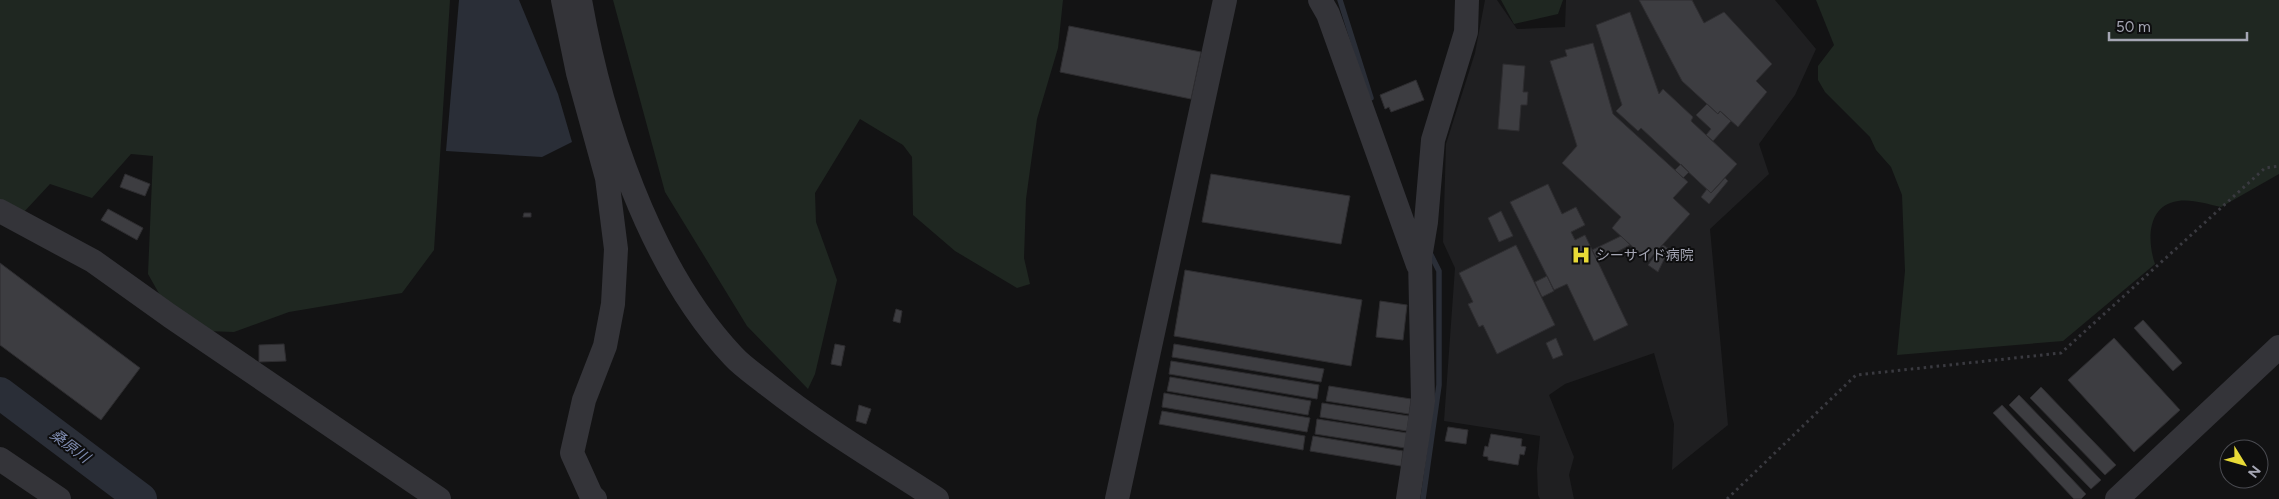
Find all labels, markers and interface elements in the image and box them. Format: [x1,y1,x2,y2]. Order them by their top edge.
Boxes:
scale bar [2109,10,2246,42]
text: 50 m [2116,18,2151,36]
hospital icon: シーサイド病院 [1570,244,1592,266]
place label: シーサイド病院 [1596,247,1694,264]
water label: 桑原川 [47,425,95,468]
north arrow [2219,439,2269,489]
text: N [2244,462,2264,481]

